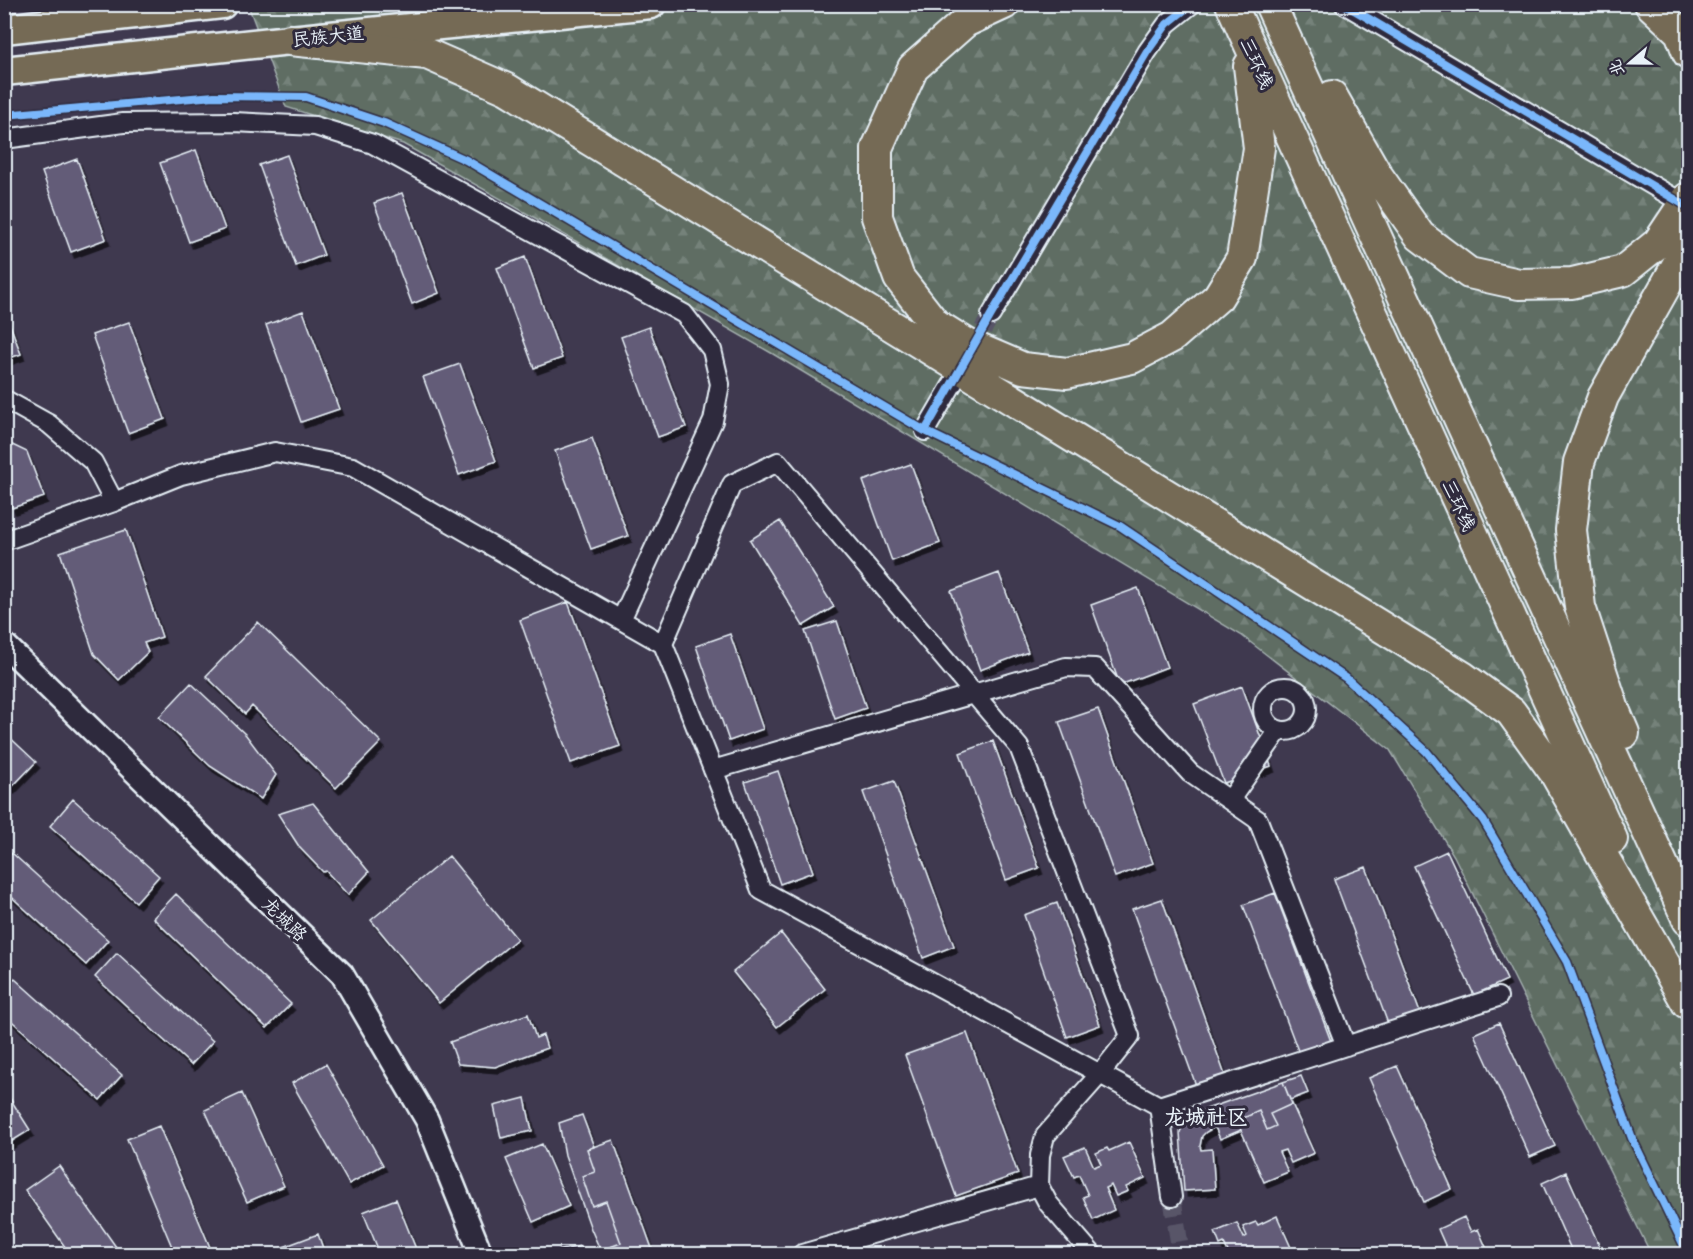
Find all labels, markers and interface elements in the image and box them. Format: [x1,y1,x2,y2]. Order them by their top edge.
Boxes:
street label: 民族大道 [291,21,365,51]
north arrow [1600,33,1660,93]
street label: 三环线 [1235,34,1279,92]
text: 北 [1604,57,1628,79]
street label: 三环线 [1437,476,1481,534]
street label: 龙城路 [258,892,312,946]
district label: 龙城社区 [1164,1103,1248,1130]

